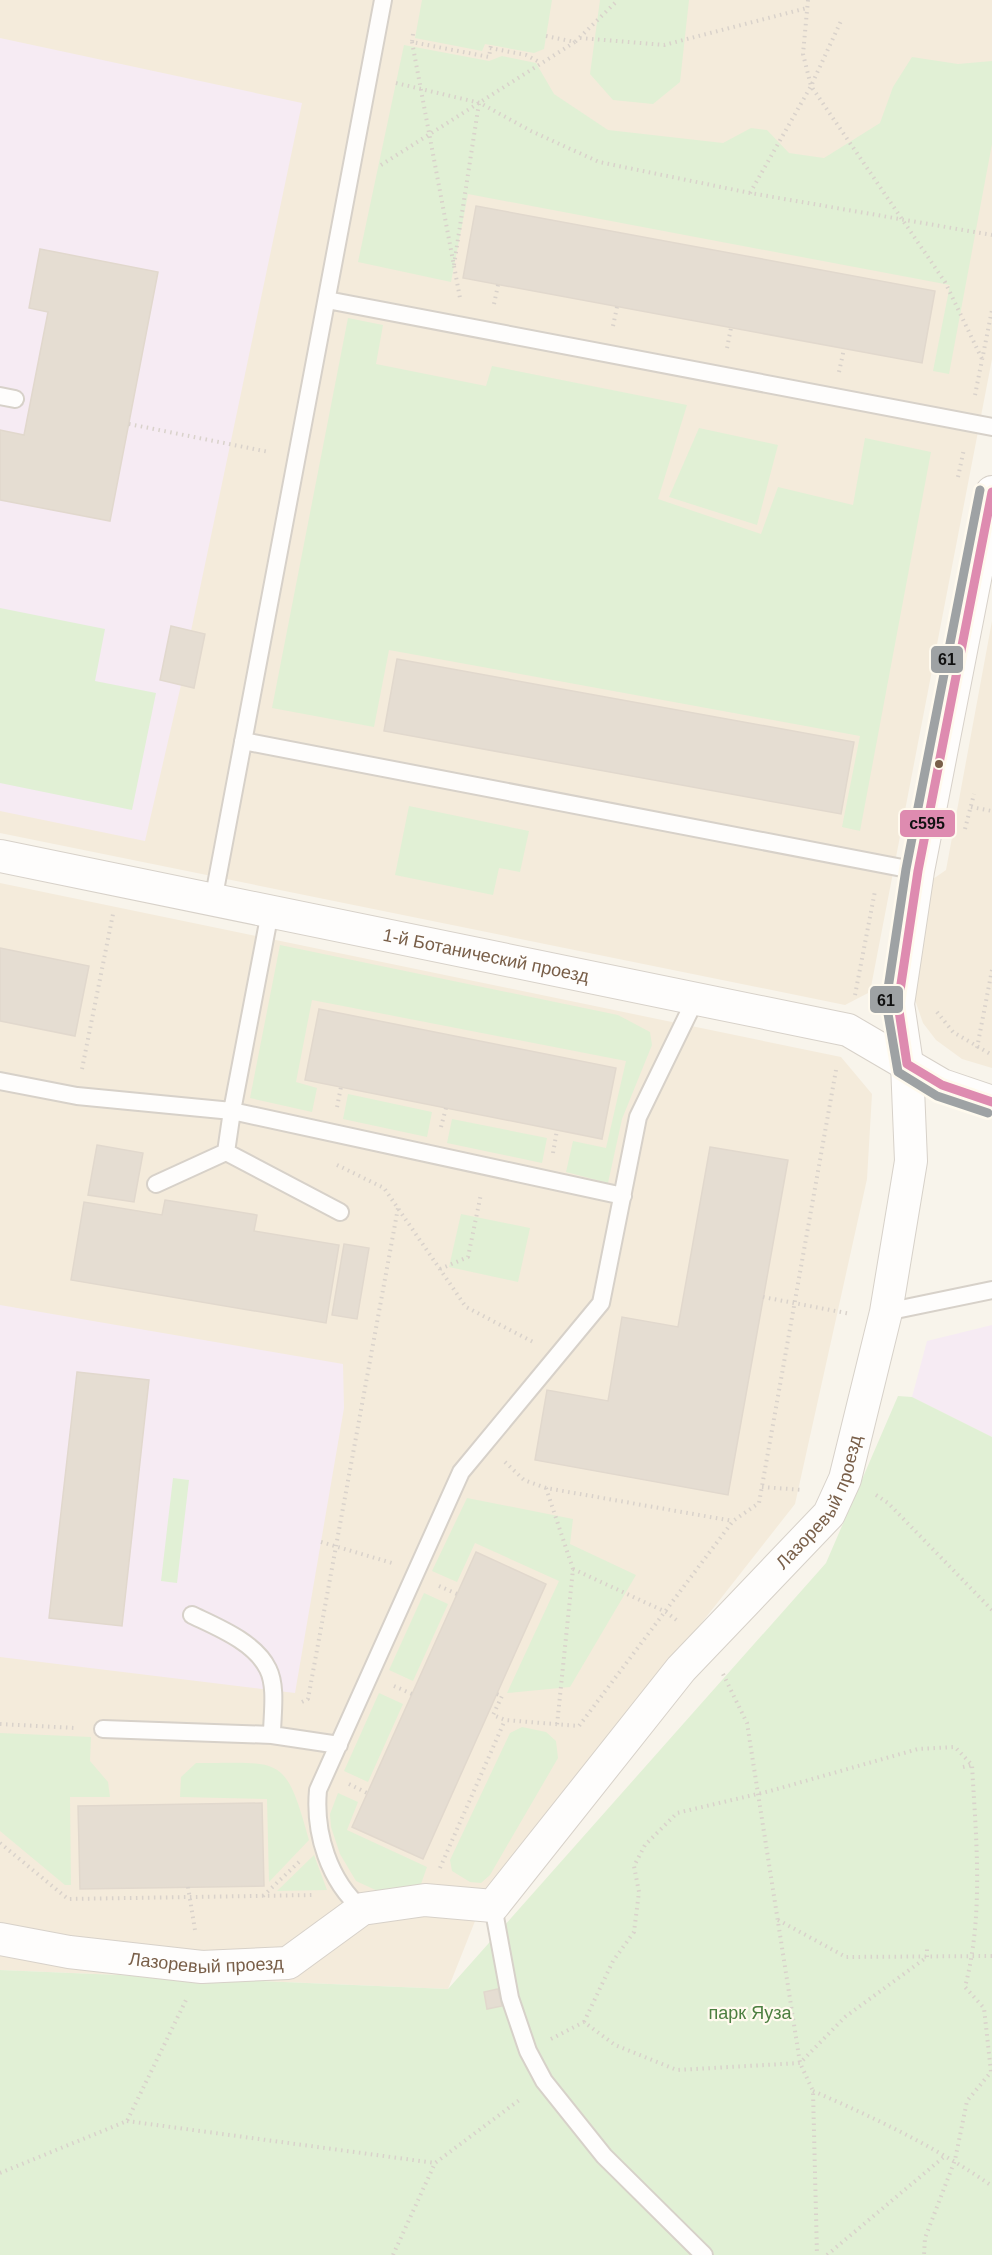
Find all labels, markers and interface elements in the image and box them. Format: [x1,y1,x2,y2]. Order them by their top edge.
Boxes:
line badge: 61 [930,645,964,674]
text: 61 [938,651,956,668]
unlabelled marker [933,758,945,770]
line badge: с595 [899,809,956,838]
text: с595 [909,815,945,832]
street label: 1-й Ботанический проезд [381,925,591,987]
line badge: 61 [869,985,904,1014]
text: 61 [877,992,895,1009]
street label: Лазоревый проезд [772,1433,865,1573]
street label: Лазоревый проезд [128,1949,284,1977]
park label: парк Яуза [709,2003,792,2023]

